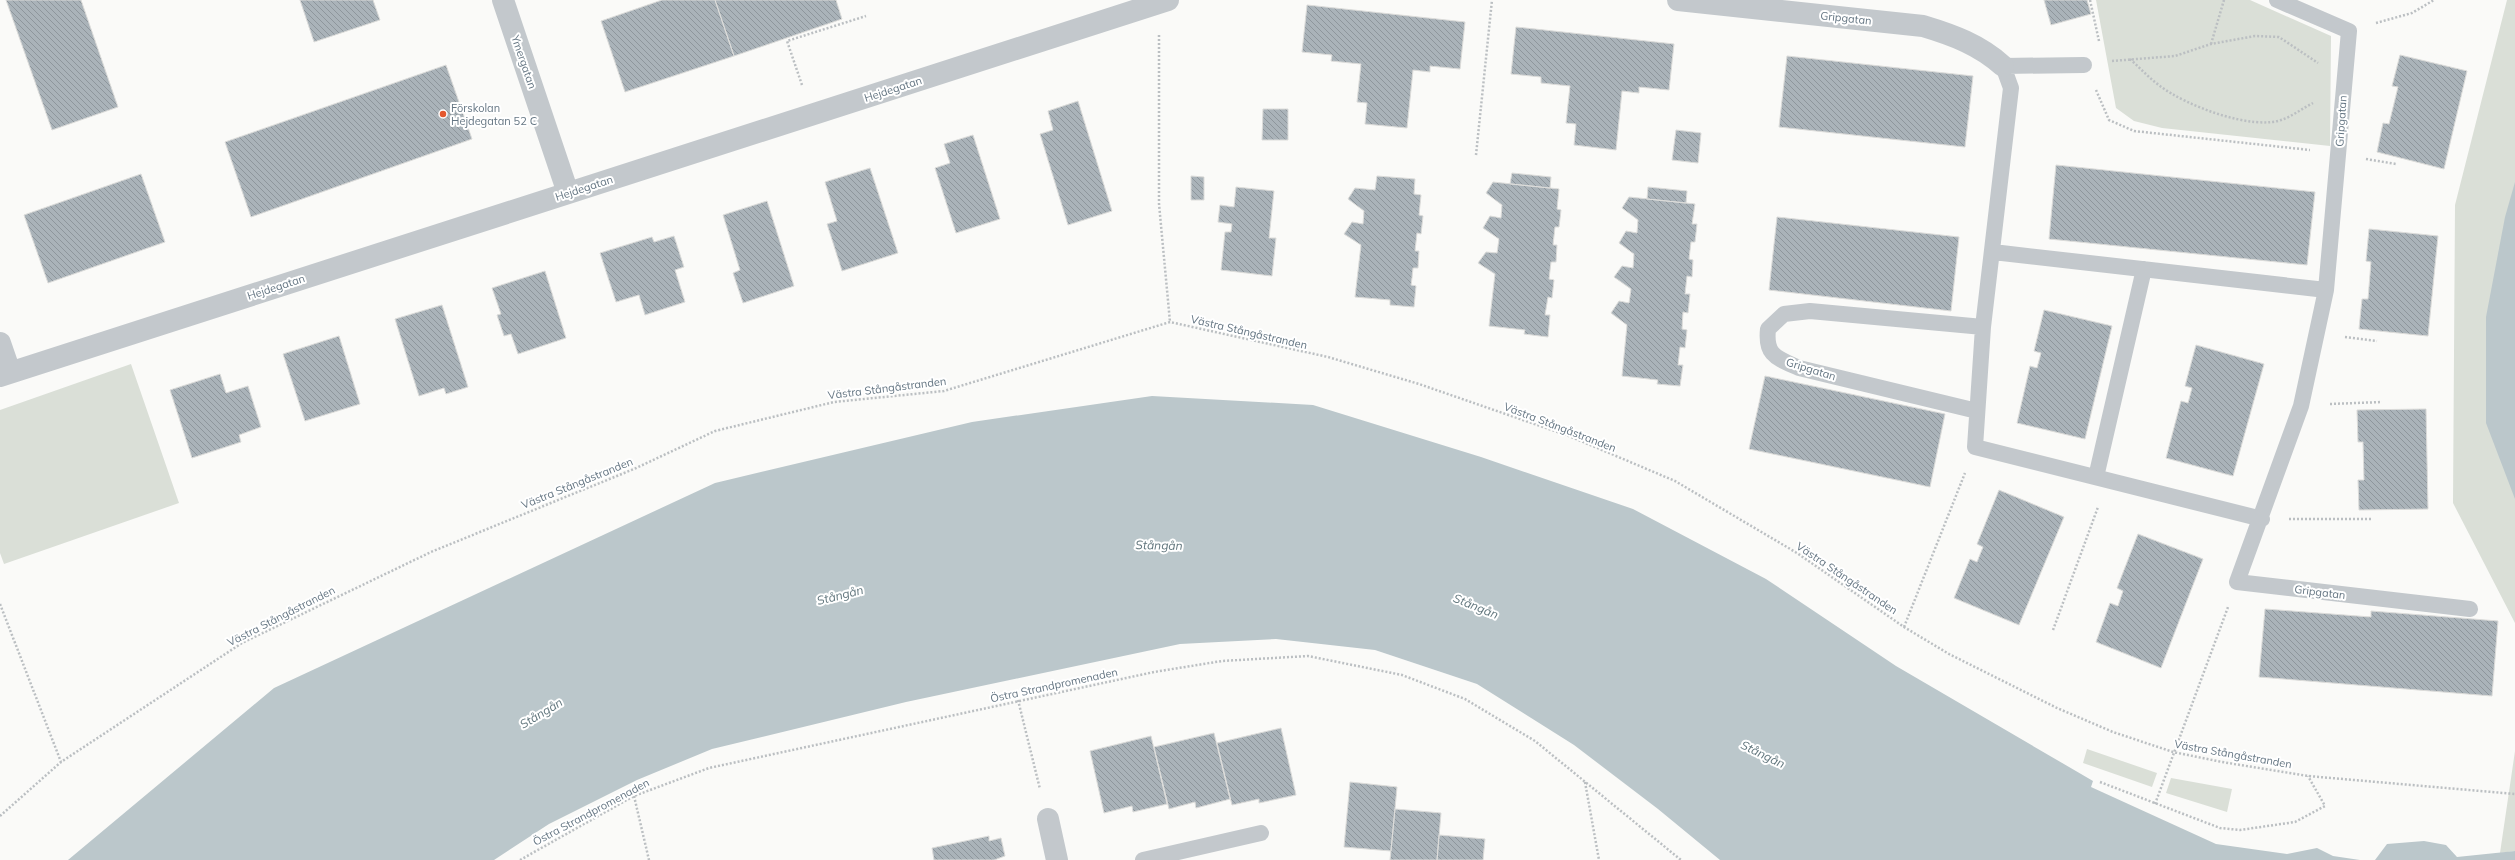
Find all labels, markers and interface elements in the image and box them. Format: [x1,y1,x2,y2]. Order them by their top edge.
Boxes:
street label: Gripgatan [1820,8,1872,28]
street label: Ymergatan [508,33,540,91]
street label: Hejdegatan [862,73,924,105]
street label: Gripgatan [2332,95,2350,147]
place label: Förskolan Hejdegatan 52 C [451,101,537,128]
marker: Förskolan Hejdegatan 52 C [438,109,448,119]
street label: Hejdegatan [553,172,615,204]
street label: Hejdegatan [245,271,307,303]
street label: Västra Stångåstranden [1189,312,1309,352]
street label: Gripgatan [1784,355,1838,383]
street label: Västra Stångåstranden [827,374,947,402]
street label: Västra Stångåstranden [1502,399,1618,455]
street label: Västra Stångåstranden [519,454,635,512]
water label: Stångån [1135,537,1183,553]
street label: Västra Stångåstranden [1794,539,1900,617]
water label: Stångån [815,582,865,608]
street label: Gripgatan [2294,582,2346,602]
street label: Västra Stångåstranden [225,583,337,649]
water label: Stångån [1451,590,1501,622]
street label: Östra Strandpromenaden [989,665,1119,705]
water label: Stångån [517,694,565,732]
water label: Stångån [1738,737,1788,771]
street label: Västra Stångåstranden [2173,737,2293,771]
street label: Östra Strandpromenaden [530,775,652,849]

